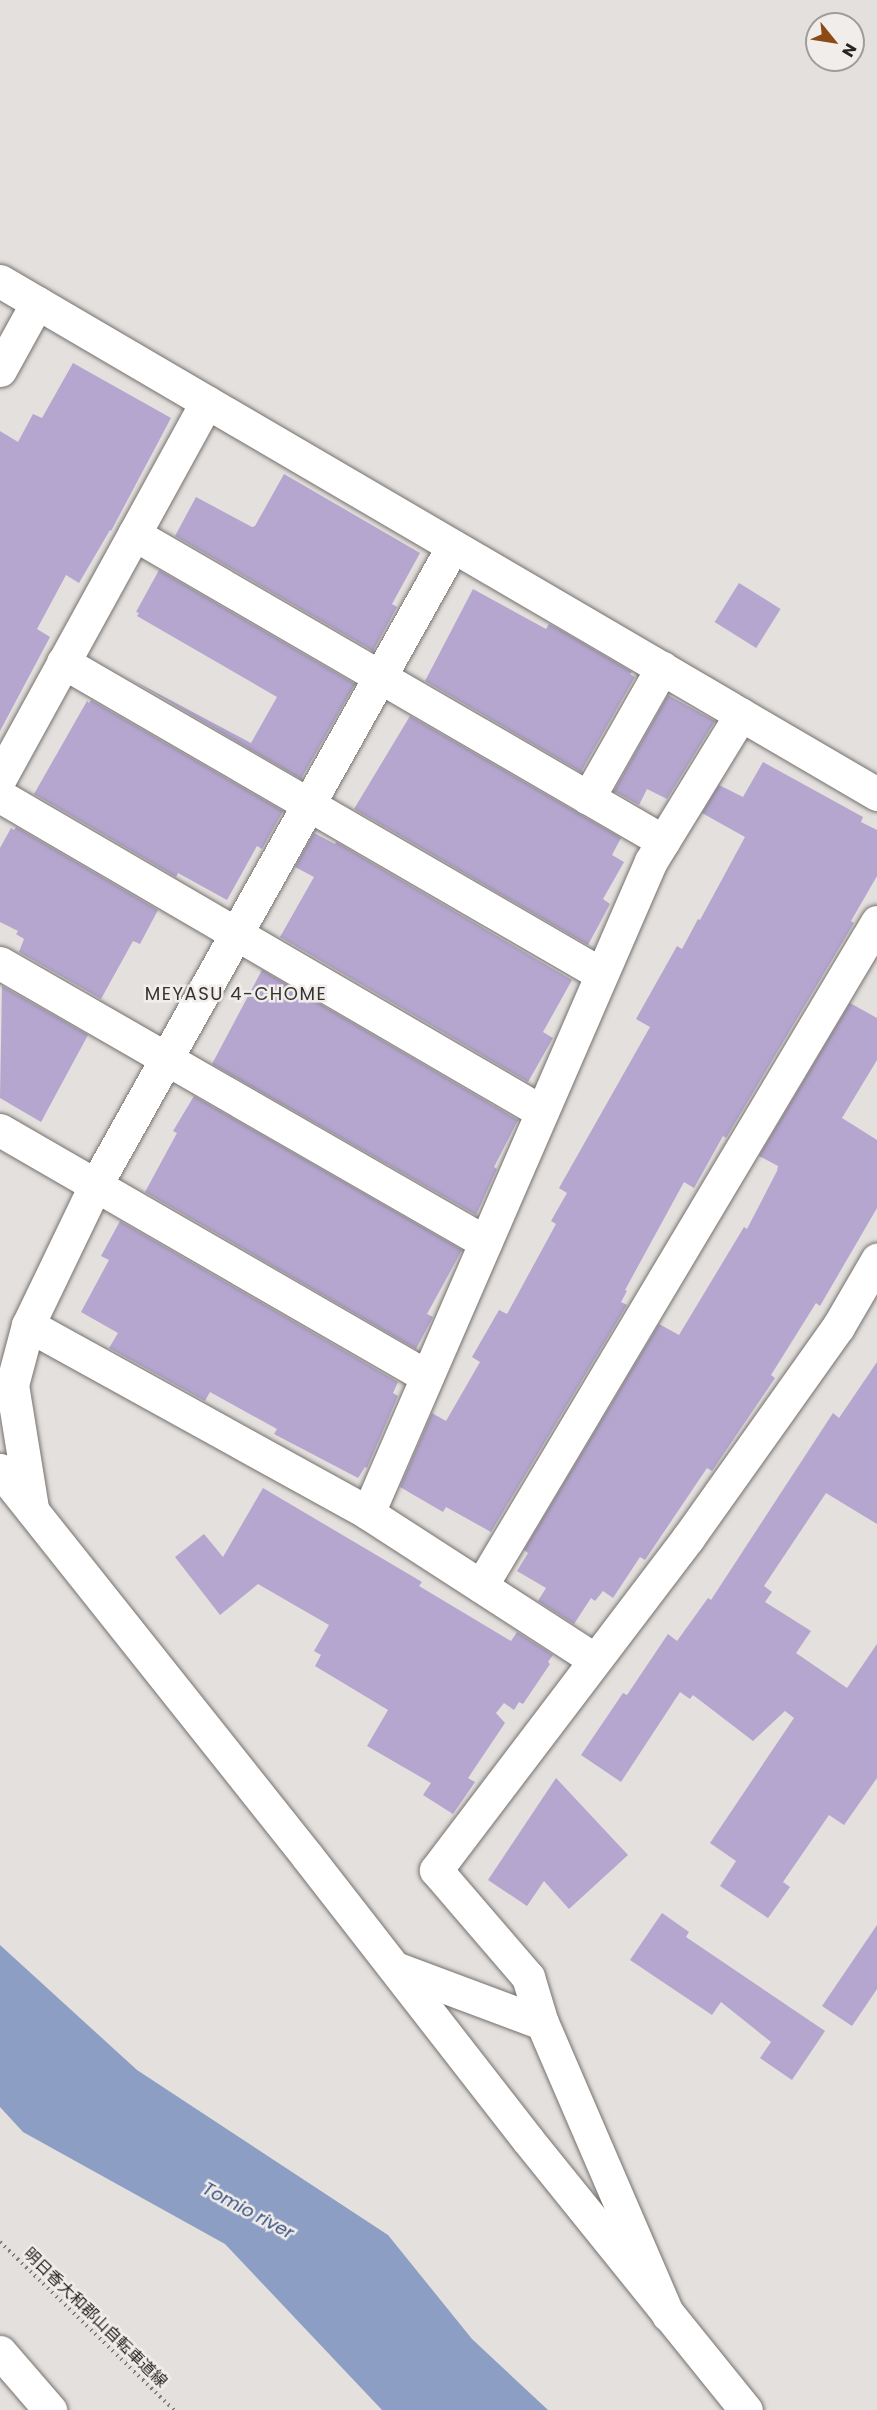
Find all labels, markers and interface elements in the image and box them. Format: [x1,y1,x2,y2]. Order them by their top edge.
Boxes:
north arrow [805,12,865,72]
text: N [836,39,862,61]
district label: MEYASU 4-CHOME [145,983,327,1005]
water label: Tomio river [199,2178,297,2244]
street label: 明日香大和郡山自転車道線 [19,2244,171,2392]

